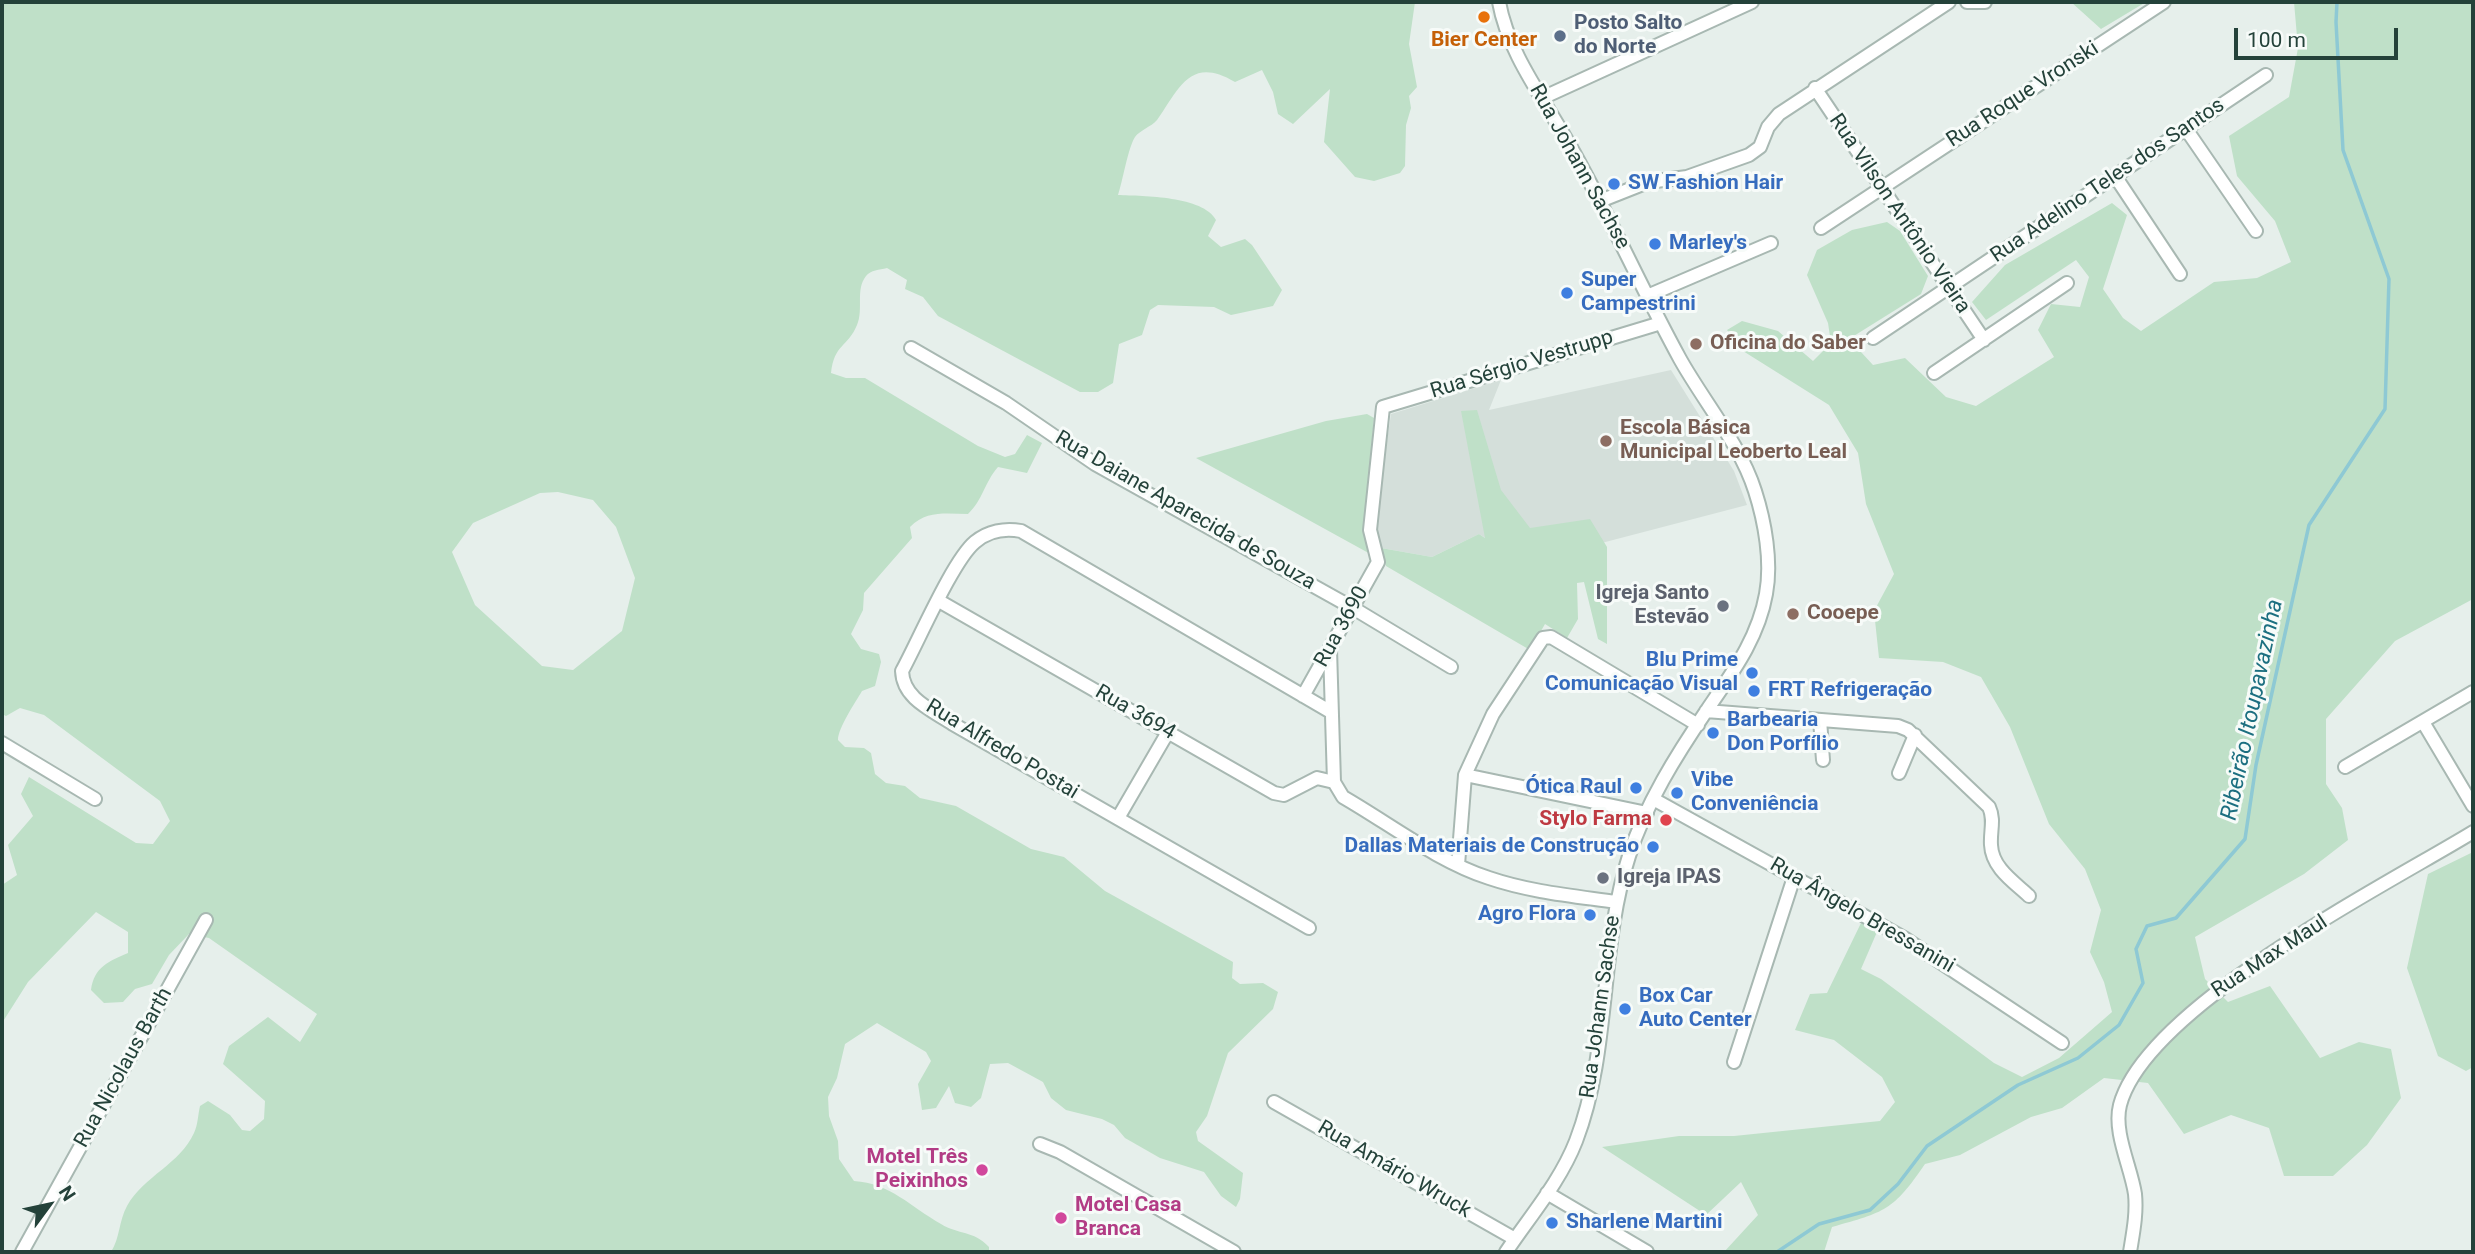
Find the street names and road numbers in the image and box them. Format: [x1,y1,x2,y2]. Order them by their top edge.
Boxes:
street label: Rua Roque Vronski [1942,36,2104,154]
street label: Rua Johann Sachse [1523,80,1635,254]
street label: Rua Adelino Teles dos Santos [1986,93,2230,269]
street label: Rua Vilson Antônio Vieira [1823,110,1975,318]
street label: Rua Sérgio Vestrupp [1428,325,1616,405]
street label: Rua Daiane Aparecida de Souza [1050,426,1320,596]
street label: Rua 3690 [1310,582,1374,672]
street label: Rua 3694 [1090,680,1180,746]
street label: Rua Alfredo Postai [921,694,1083,806]
street label: Rua Ângelo Bressanini [1765,853,1959,979]
street label: Rua Max Maul [2207,910,2333,1004]
street label: Rua Johann Sachse [1576,914,1626,1100]
street label: Rua Nicolaus Barth [70,984,178,1152]
street label: Rua Amário Wruck [1313,1116,1475,1224]

